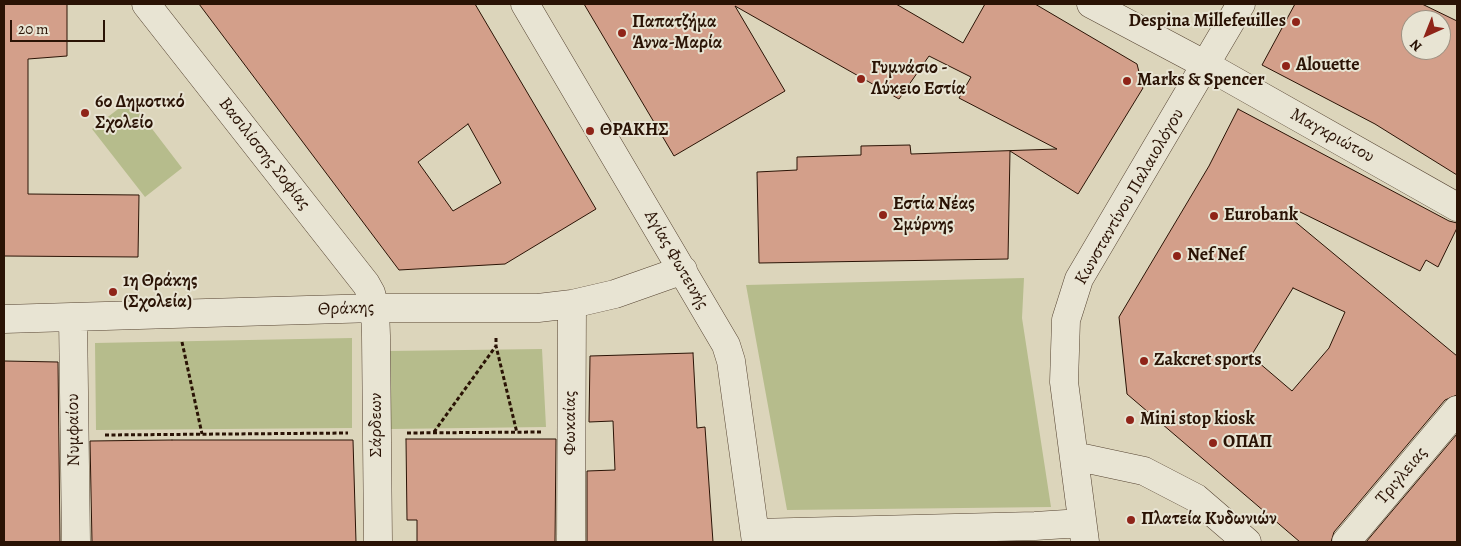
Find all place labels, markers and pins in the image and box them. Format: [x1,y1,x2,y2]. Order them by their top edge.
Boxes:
place label: Despina Millefeuilles [1128,11,1286,33]
place label: Παπατζήμα Άννα-Μαρία [632,12,722,54]
marker: Despina Millefeuilles [1290,16,1302,28]
marker: Παπατζήμα Άννα-Μαρία [616,27,628,39]
place label: Alouette [1296,55,1360,77]
place label: Γυμνάσιο - Λύκειο Εστία [871,58,966,100]
marker: Alouette [1280,60,1292,72]
place label: Marks & Spencer [1137,70,1265,92]
marker: Γυμνάσιο - Λύκειο Εστία [855,73,867,85]
marker: Marks & Spencer [1121,75,1133,87]
place label: 6ο Δημοτικό Σχολείο [95,92,185,134]
marker: 6ο Δημοτικό Σχολείο [79,107,91,119]
place label: ΘΡΑΚΗΣ [600,120,669,142]
marker: ΘΡΑΚΗΣ [584,125,596,137]
place label: Εστία Νέας Σμύρνης [893,194,975,236]
place label: Eurobank [1224,205,1298,227]
marker: Εστία Νέας Σμύρνης [877,209,889,221]
marker: Eurobank [1208,210,1220,222]
place label: Nef Nef [1187,245,1245,267]
marker: Nef Nef [1171,250,1183,262]
place label: 1η Θράκης (Σχολεία) [123,271,198,314]
marker: 1η Θράκης (Σχολεία) [107,286,119,298]
place label: Zakcret sports [1154,350,1262,372]
marker: Zakcret sports [1138,355,1150,367]
place label: Mini stop kiosk [1140,409,1255,431]
marker: Mini stop kiosk [1124,414,1136,426]
place label: ΟΠΑΠ [1223,432,1272,454]
marker: ΟΠΑΠ [1207,437,1219,449]
place label: Πλατεία Κυδωνιών [1141,509,1277,531]
marker: Πλατεία Κυδωνιών [1125,514,1137,526]

